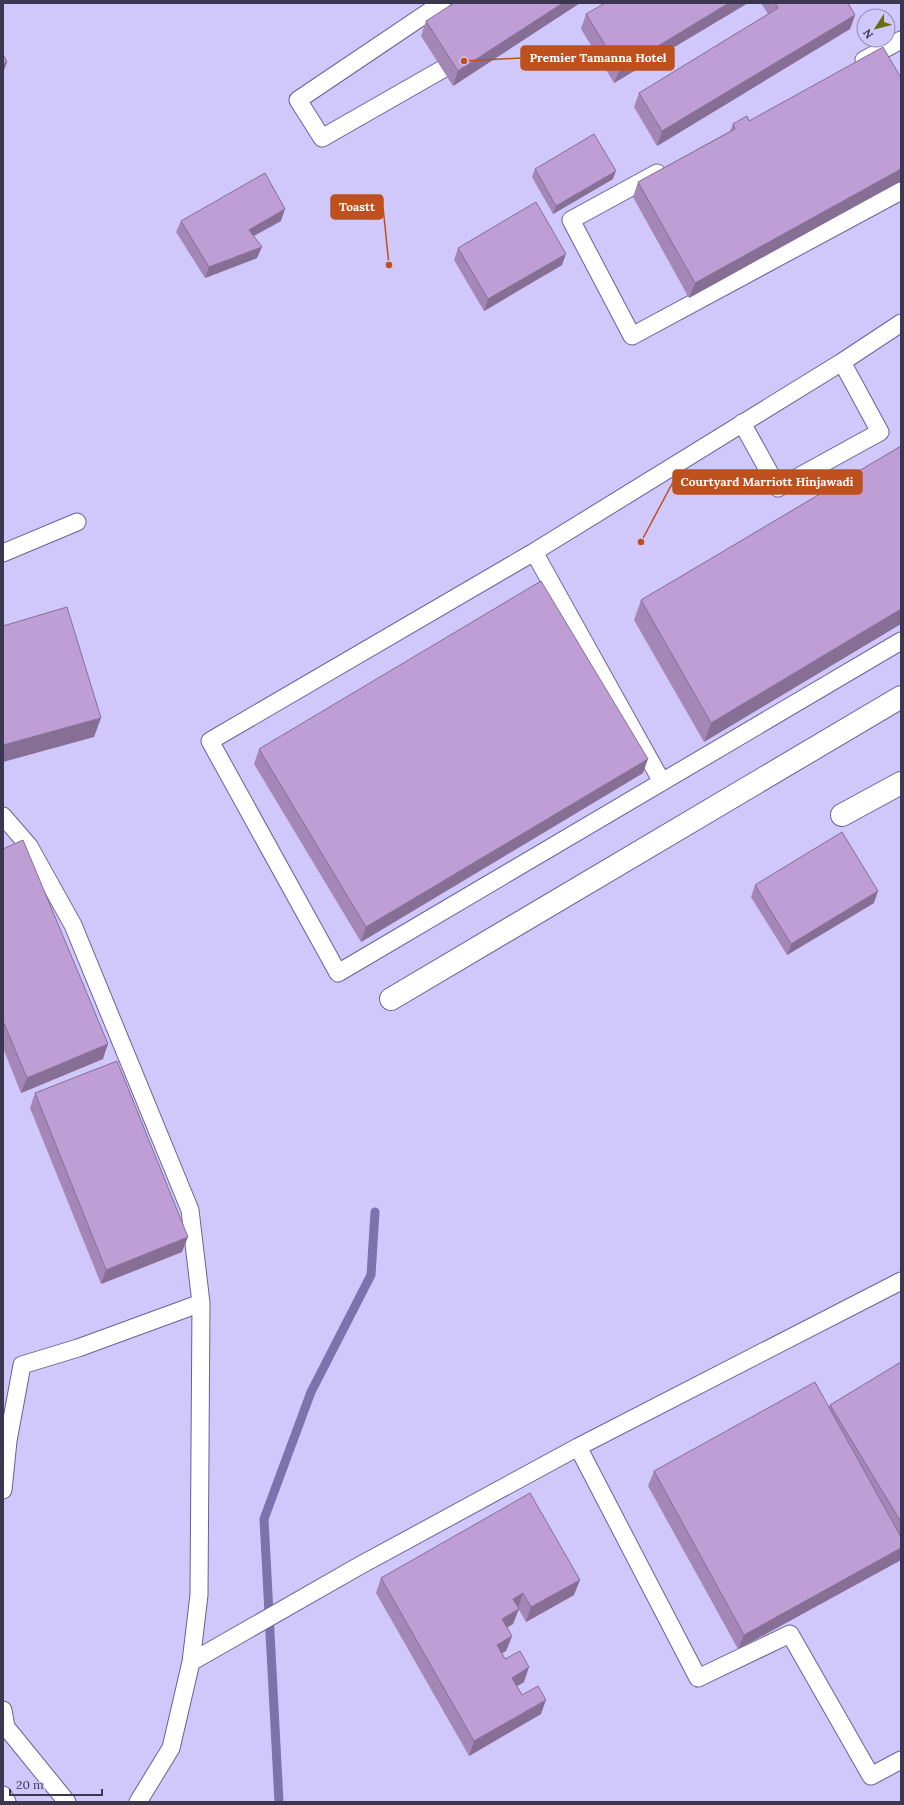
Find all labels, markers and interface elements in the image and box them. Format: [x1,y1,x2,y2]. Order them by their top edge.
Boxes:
north arrow [856,8,896,48]
text: N [859,26,876,41]
callout: Premier Tamanna Hotel [521,46,674,70]
text: Premier Tamanna Hotel [529,50,667,65]
callout: Toastt [331,195,383,219]
text: Toastt [339,199,376,214]
callout: Courtyard Marriott Hinjawadi [673,470,862,494]
text: Courtyard Marriott Hinjawadi [680,474,854,489]
scale bar [10,1771,102,1797]
text: 20 m [16,1777,44,1792]

